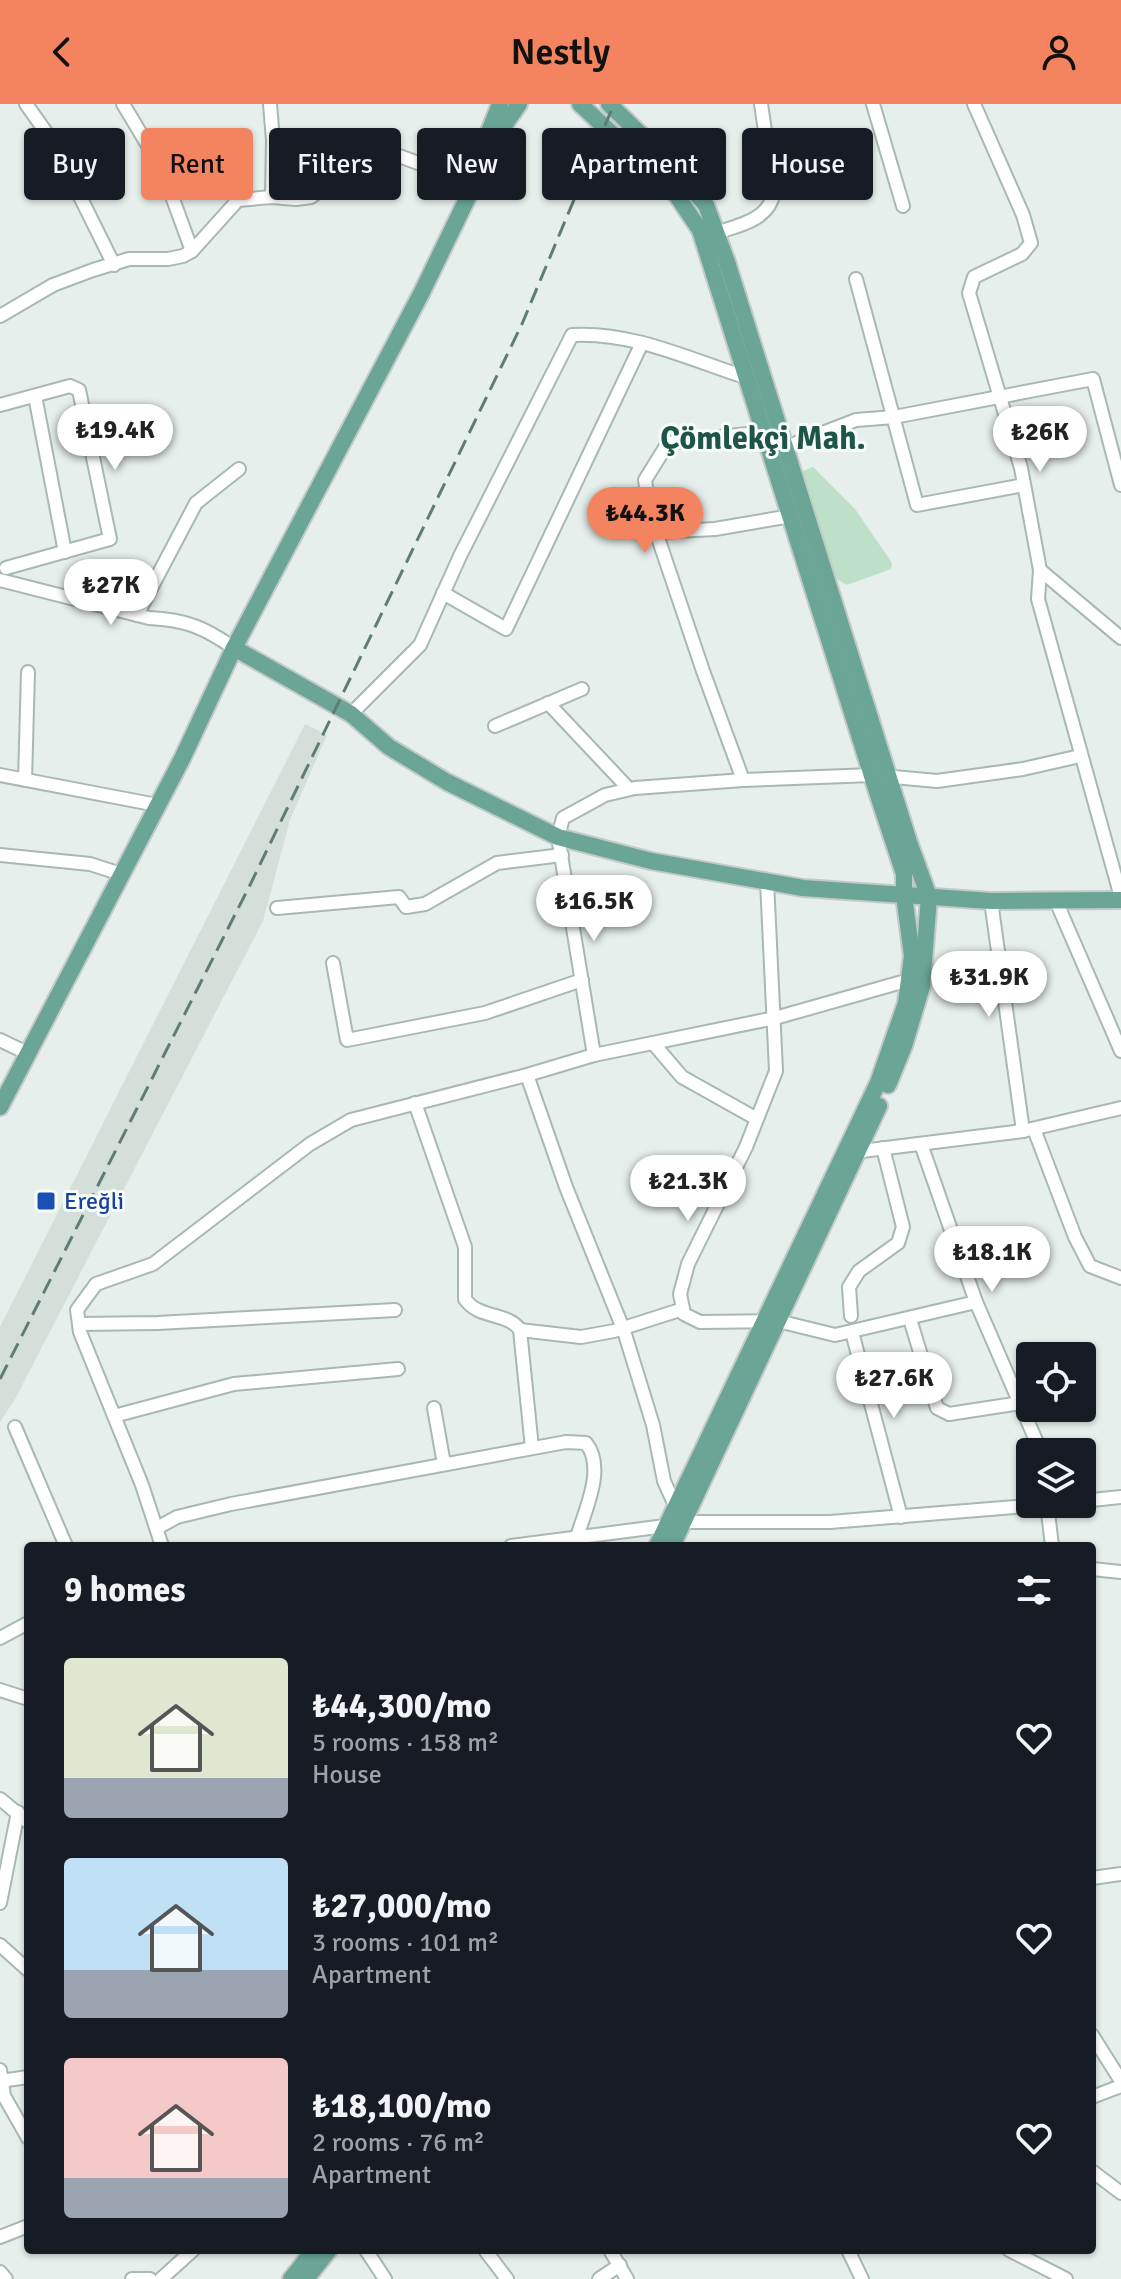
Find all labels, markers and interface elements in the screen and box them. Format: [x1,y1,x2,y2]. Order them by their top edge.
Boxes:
icon: back [40,30,84,74]
text: Nestly [511,30,610,75]
icon: person [1037,30,1081,74]
chip: Buy [24,128,125,200]
chip: Rent [141,128,253,200]
chip: Filters [269,128,401,200]
chip: New [417,128,526,200]
chip: Apartment [542,128,726,200]
chip: House [742,128,873,200]
pin: ₺19.4K [50,404,180,472]
pin: ₺26K [993,406,1087,474]
text: ₺19.4K [75,414,155,446]
text: ₺26K [1011,416,1069,448]
district label: Çömlekçi Mah. [660,419,866,458]
pin: ₺44.3K [580,487,710,555]
text: ₺44.3K [605,497,685,529]
pin: ₺27K [64,559,158,627]
text: ₺27K [82,569,140,601]
pin: ₺16.5K [529,875,659,943]
text: ₺16.5K [554,885,634,917]
pin: ₺31.9K [924,951,1054,1019]
text: ₺31.9K [949,961,1029,993]
pin: ₺21.3K [623,1155,753,1223]
text: ₺21.3K [648,1165,728,1197]
place label: Ereğli [64,1186,124,1216]
marker: Ereğli [35,1190,57,1212]
pin: ₺18.1K [927,1226,1057,1294]
text: ₺18.1K [952,1236,1032,1268]
map controls [1016,1342,1096,1518]
button: locate [1016,1342,1096,1422]
pin: ₺27.6K [829,1352,959,1420]
text: ₺27.6K [854,1362,934,1394]
button: layers [1016,1438,1096,1518]
icon: filters [1012,1568,1056,1612]
text: 9 homes [64,1569,185,1611]
text: ₺44,300/mo [312,1685,491,1727]
icon: home [128,1690,224,1786]
icon: heart [1012,1716,1056,1760]
text: 5 rooms · 158 m² [312,1727,499,1759]
text: House [312,1759,382,1791]
text: ₺27,000/mo [312,1885,491,1927]
icon: home [128,1890,224,1986]
icon: heart [1012,1916,1056,1960]
text: 3 rooms · 101 m² [312,1927,499,1959]
text: Apartment [312,1959,431,1991]
text: ₺18,100/mo [312,2085,491,2127]
icon: home [128,2090,224,2186]
icon: heart [1012,2116,1056,2160]
text: 2 rooms · 76 m² [312,2127,485,2159]
text: Apartment [312,2159,431,2191]

